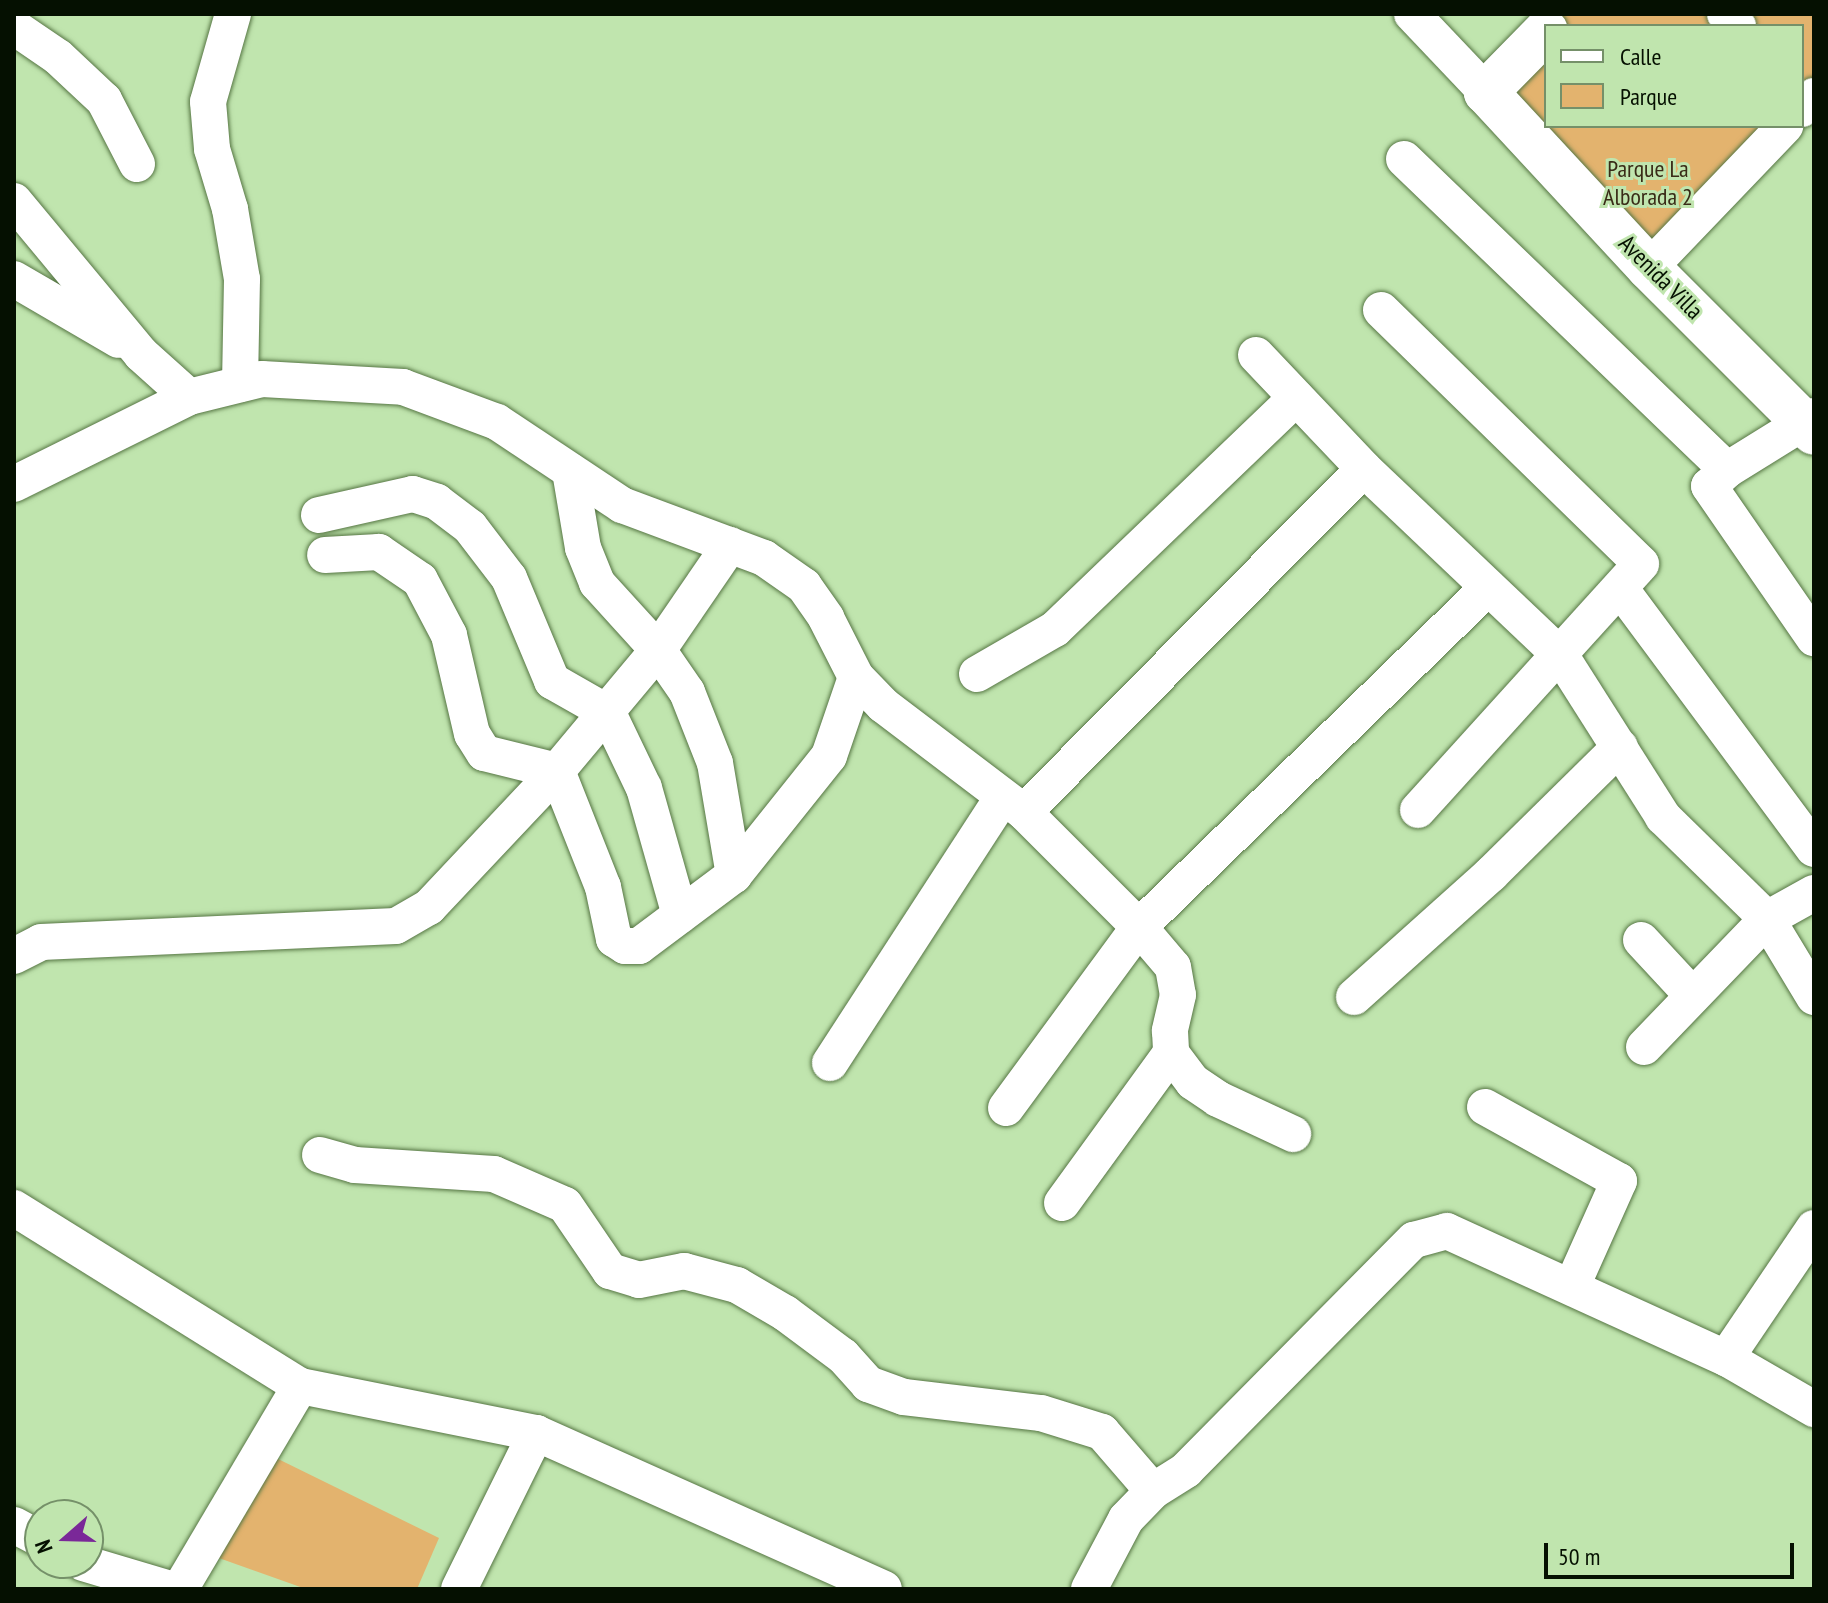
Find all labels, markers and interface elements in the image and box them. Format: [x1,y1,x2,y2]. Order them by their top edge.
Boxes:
legend [1544,24,1804,128]
text: Calle [1620,41,1661,72]
text: Parque [1620,81,1677,112]
park label: Parque La Alborada 2 [1603,155,1693,211]
street label: Avenida Villa [1613,229,1709,325]
north arrow [24,1499,104,1579]
scale bar [1548,1527,1798,1577]
text: N [28,1536,59,1557]
text: 50 m [1558,1541,1600,1572]

